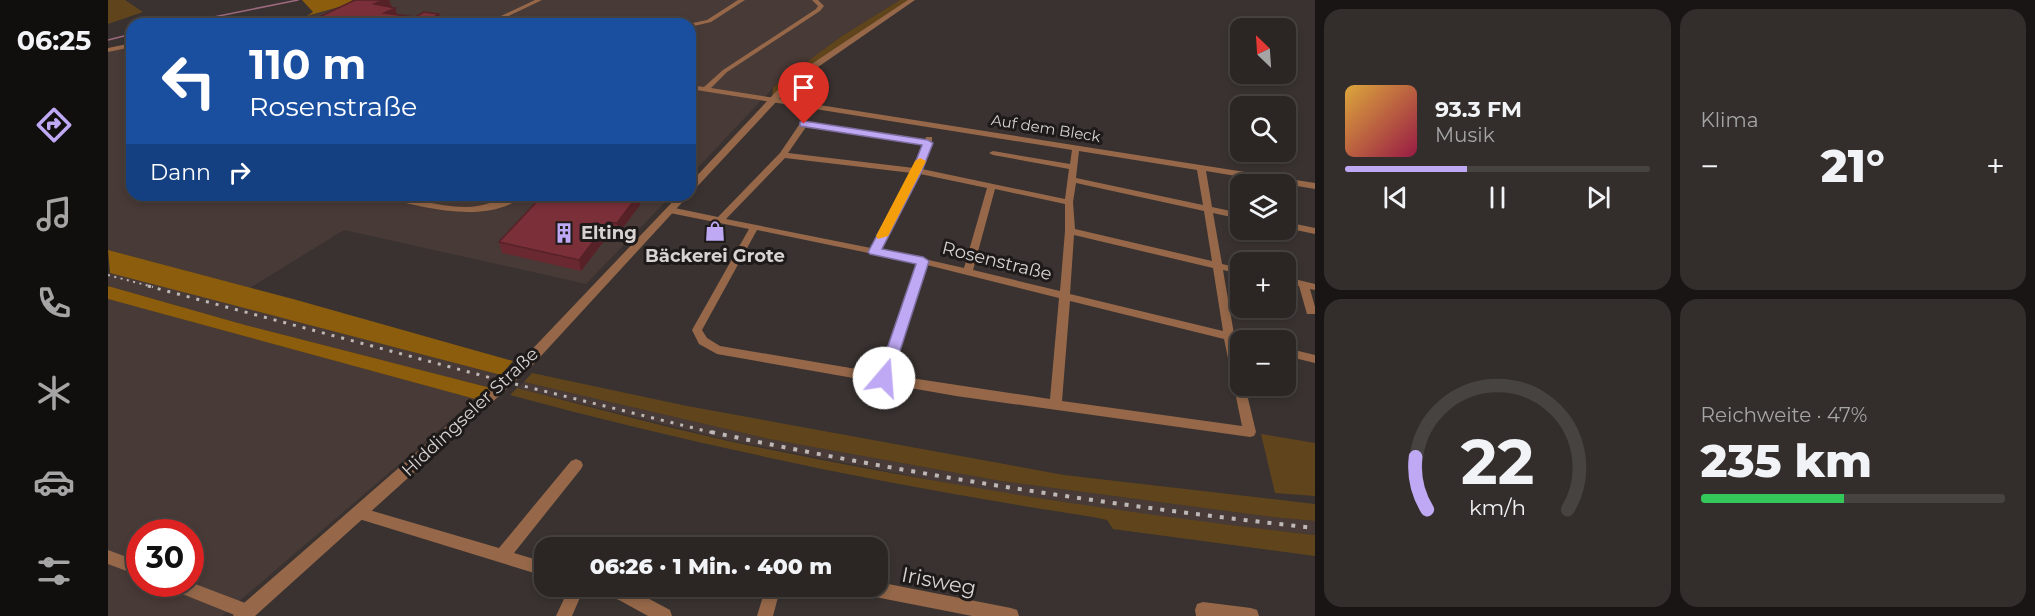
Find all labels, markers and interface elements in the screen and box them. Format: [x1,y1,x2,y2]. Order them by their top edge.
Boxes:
north arrow [1230,18,1296,84]
map controls [1230,18,1296,396]
text: 06:25 [17,24,91,57]
text: 110 m [249,38,366,90]
icon: left [150,42,228,120]
pin [778,62,829,124]
icon: arrive [787,71,820,104]
text: Rosenstraße [249,90,417,123]
button: search [1230,96,1296,162]
text: 93.3 FM [1435,96,1522,123]
icon: directions [33,104,75,146]
text: Klima [1701,108,1759,132]
street label: Auf dem Bleck [990,110,1102,146]
text: Musik [1435,123,1495,147]
text: 21° [1821,138,1885,193]
text: − [1701,146,1719,186]
text: + [1986,146,2005,186]
icon: right [223,156,256,189]
text: Dann [150,159,211,186]
button: layers [1230,174,1296,240]
icon: previous [1379,181,1412,214]
icon: pause [1481,181,1514,214]
icon: next [1582,181,1615,214]
icon: music [33,193,75,235]
shop icon: Bäckerei Grote [703,219,727,243]
building icon: Elting [552,221,576,245]
place label: Elting [581,222,637,244]
street label: Rosenstraße [940,237,1054,285]
place label: Bäckerei Grote [645,245,785,267]
button: + [1230,252,1296,318]
icon: phone [33,282,75,324]
button: − [1230,330,1296,396]
street label: Hiddingseler Straße [397,343,543,481]
position arrow [852,346,916,410]
icon: climate [33,372,75,414]
text: Reichweite · 47% [1701,403,1867,427]
text: 22 [1460,424,1534,500]
text: 235 km [1701,433,1872,488]
icon: car [33,461,75,503]
text: km/h [1469,494,1526,520]
speed limit sign: 30 [126,519,204,597]
icon: filters [33,550,75,592]
text: 06:26 · 1 Min. · 400 m [590,553,832,580]
street label: Irisweg [900,562,978,600]

